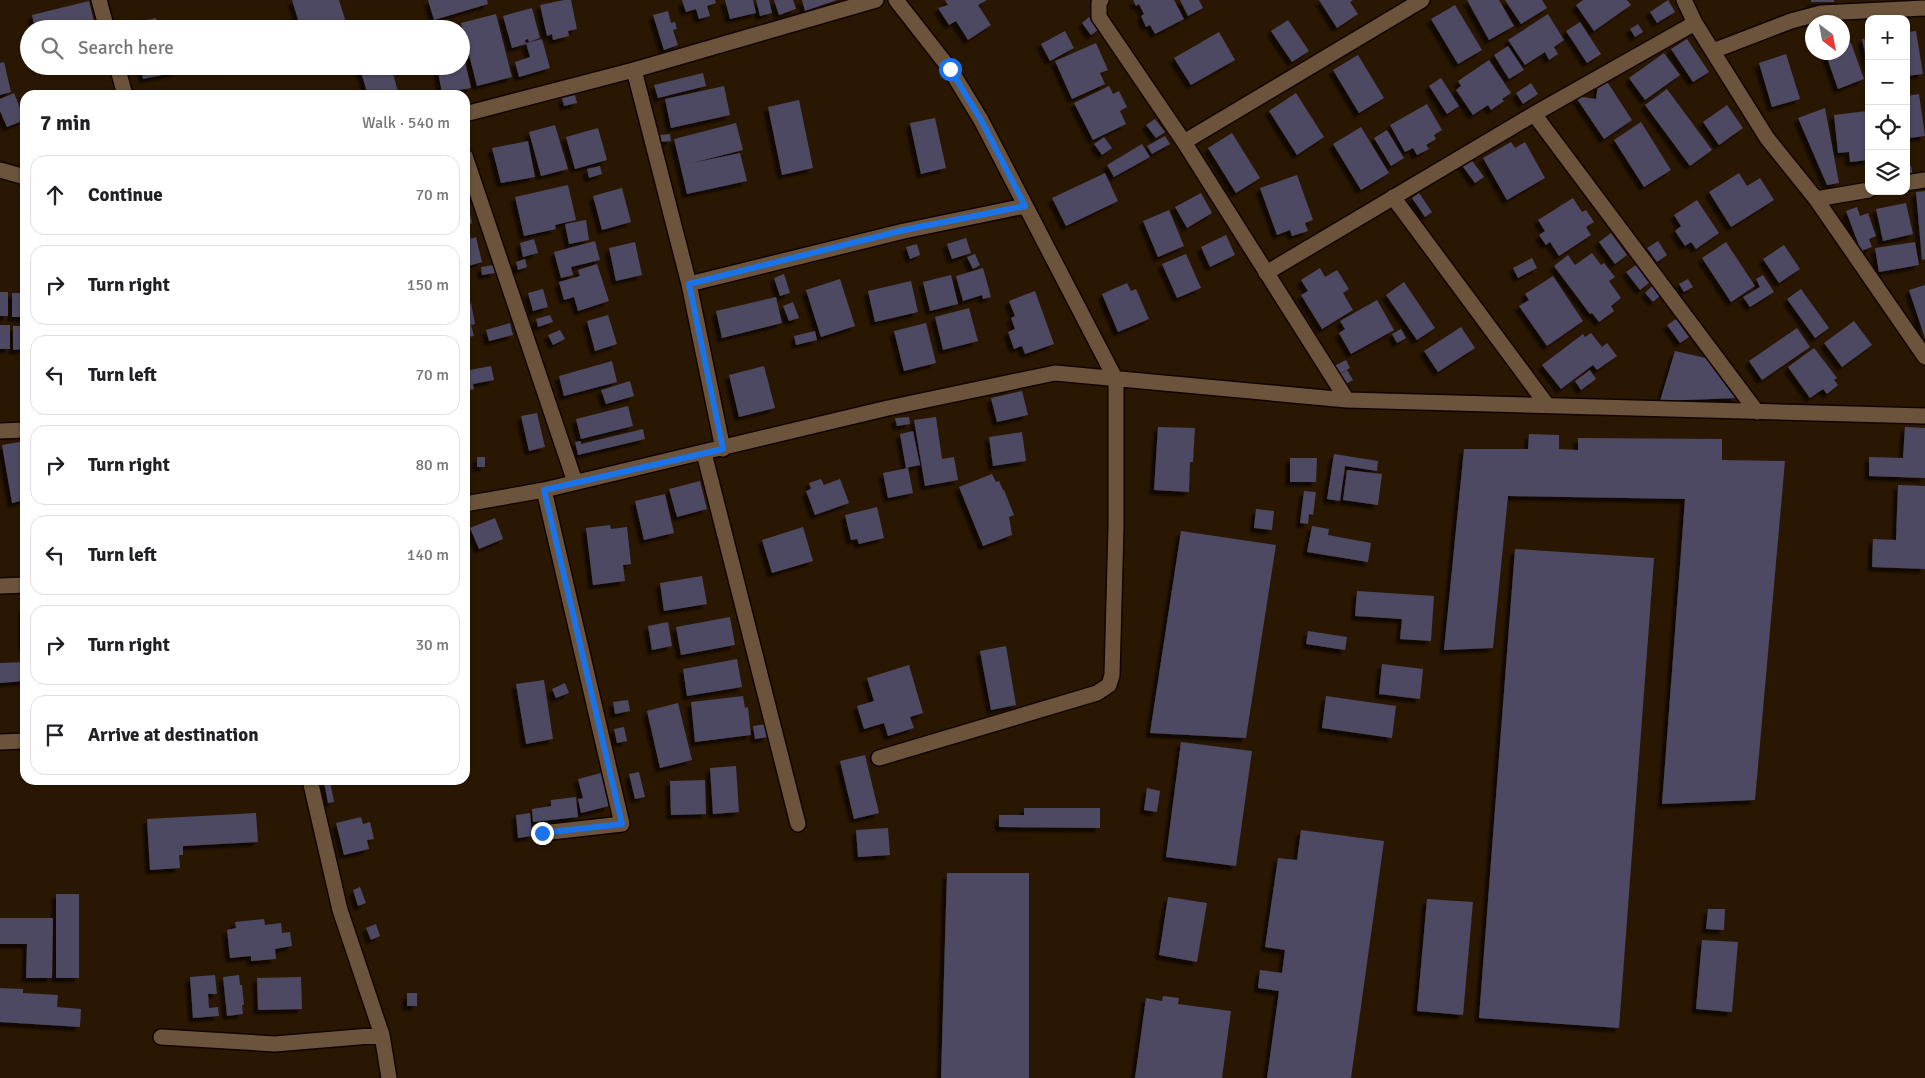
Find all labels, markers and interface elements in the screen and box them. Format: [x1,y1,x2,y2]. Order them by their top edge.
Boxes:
north arrow [1805,15,1850,60]
map controls [1865,15,1910,195]
button: + [1865,15,1910,60]
search box [20,20,470,75]
icon: search [38,34,66,62]
text: Search here [78,36,174,60]
route start [939,58,962,81]
button: − [1865,60,1910,105]
button: locate [1865,105,1910,150]
text: 7 min [40,110,91,136]
text: Walk · 540 m [362,113,450,133]
button: layers [1865,150,1910,195]
icon: ahead [41,181,69,209]
text: Continue [88,183,163,207]
text: 70 m [415,185,449,205]
icon: right [41,271,69,299]
text: Turn right [88,273,170,297]
text: 150 m [407,275,449,295]
icon: left [41,361,69,389]
text: Turn left [88,363,157,387]
text: 70 m [415,365,449,385]
icon: right [41,451,69,479]
text: Turn right [88,453,170,477]
text: 80 m [415,455,449,475]
icon: left [41,541,69,569]
text: Turn left [88,543,157,567]
text: 140 m [407,545,449,565]
icon: right [41,631,69,659]
text: Turn right [88,633,170,657]
text: 30 m [415,635,449,655]
icon: arrive [41,721,69,749]
text: Arrive at destination [88,723,259,747]
route end [531,822,554,845]

